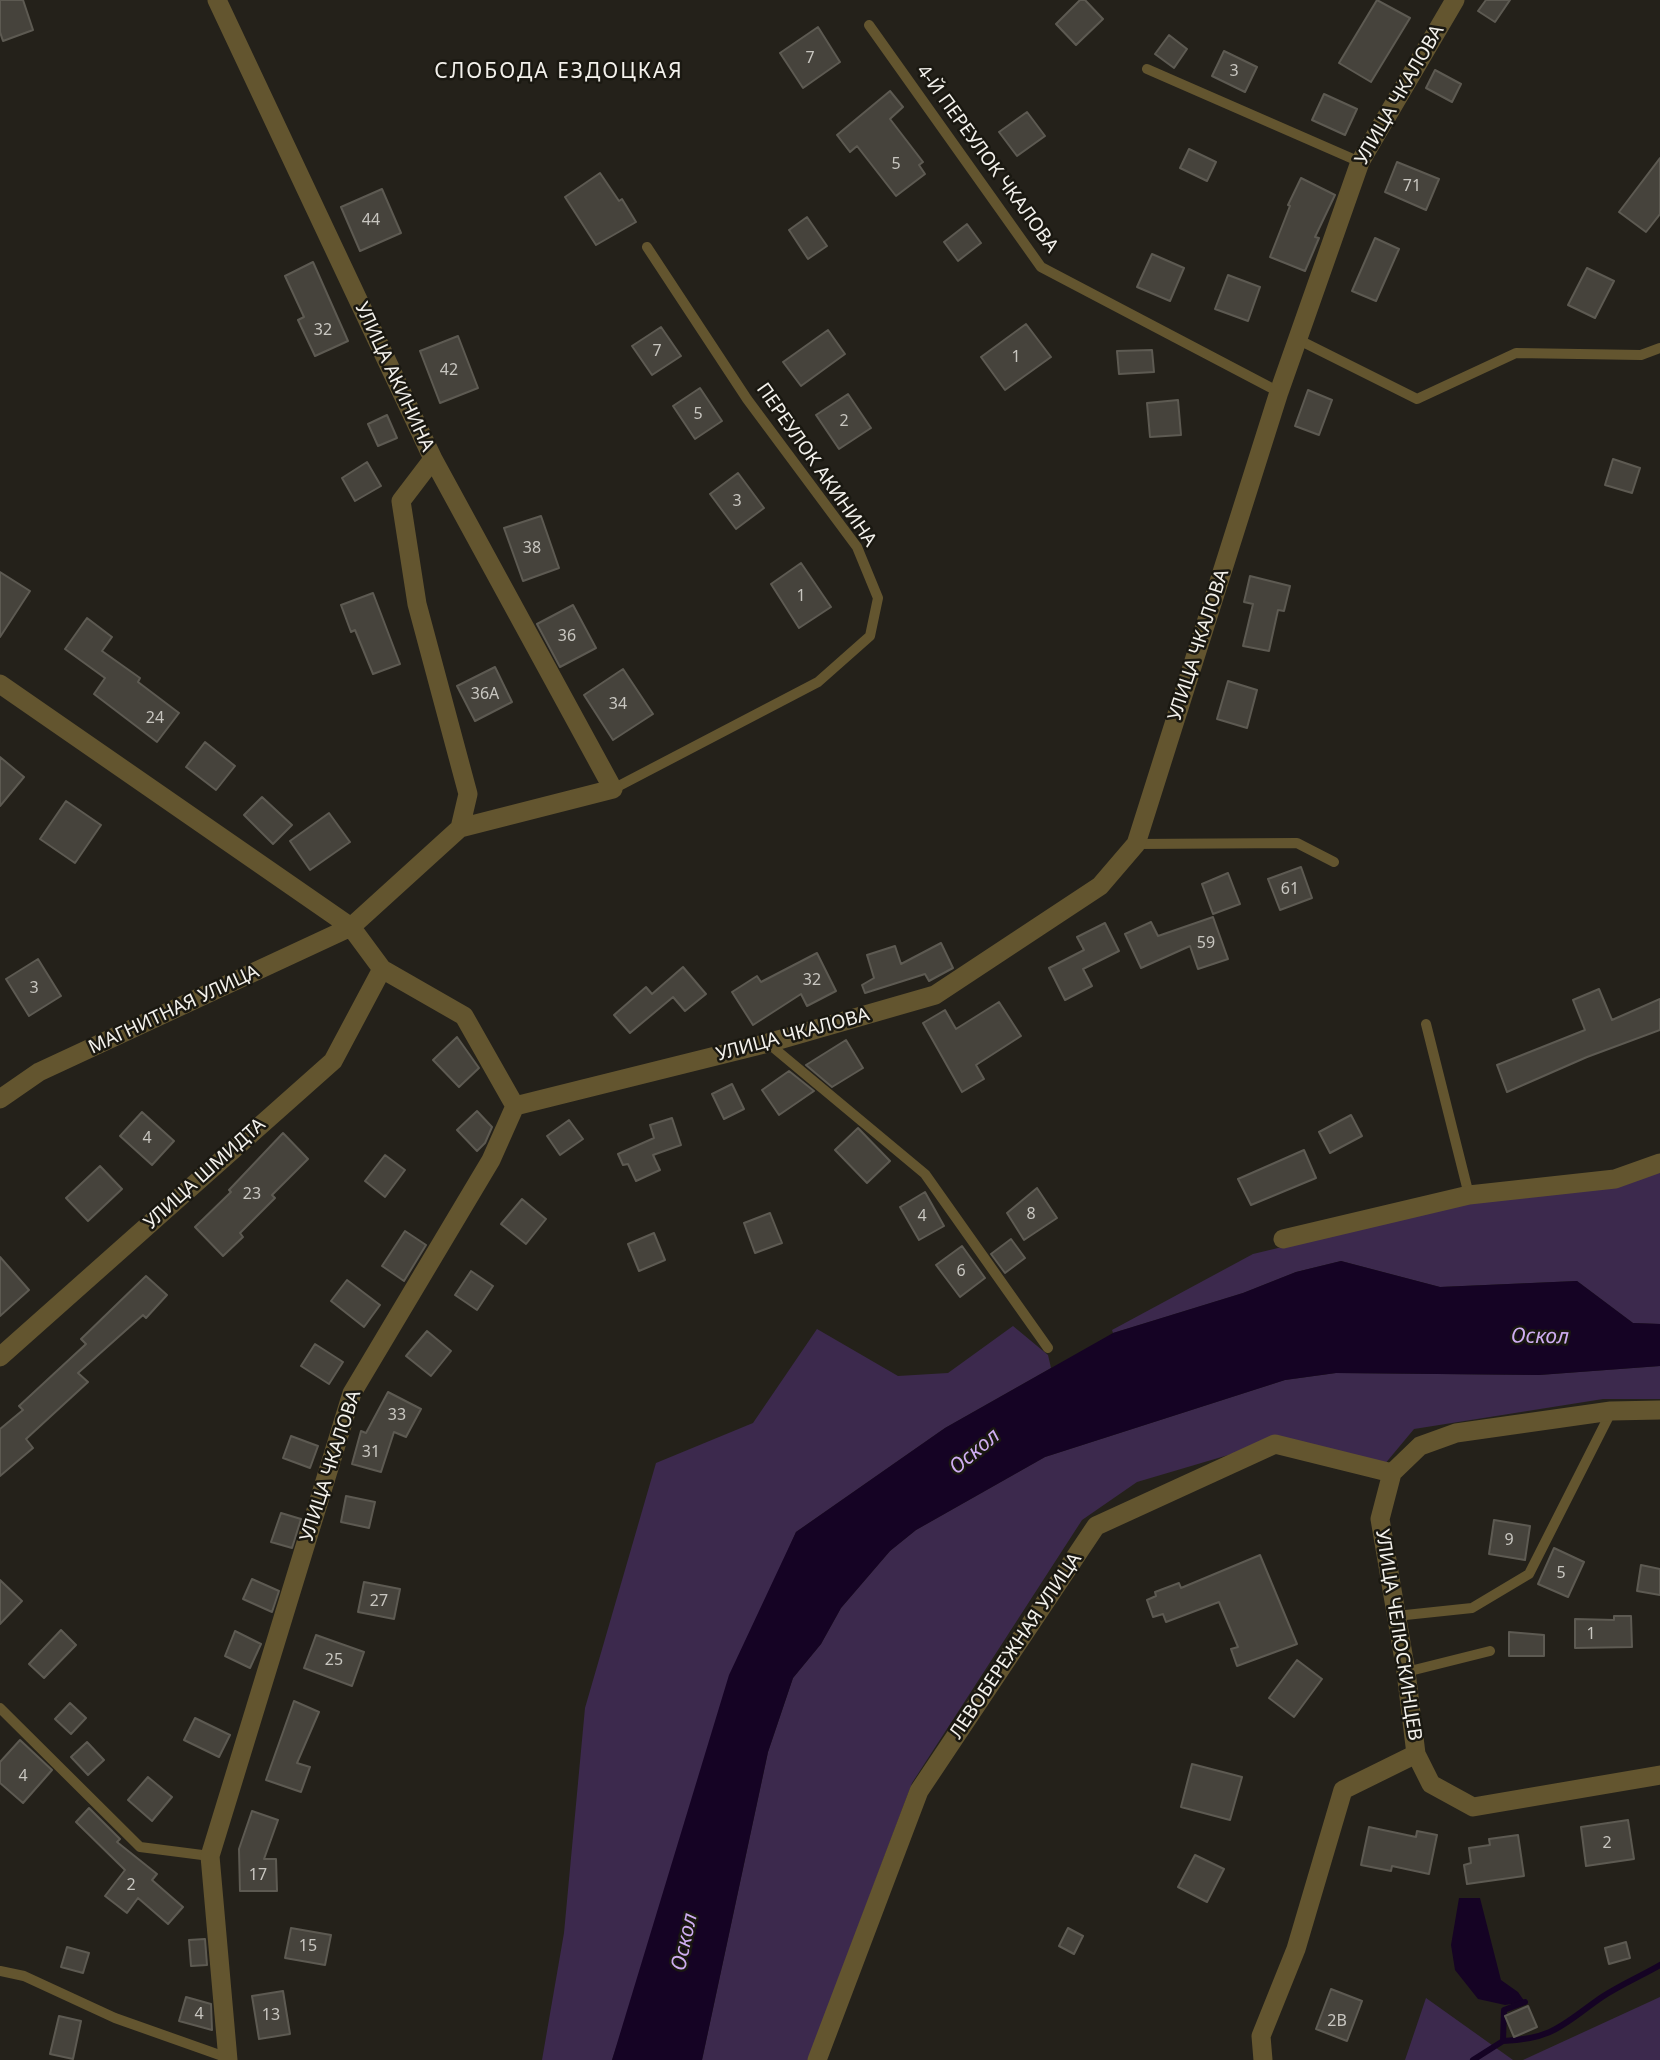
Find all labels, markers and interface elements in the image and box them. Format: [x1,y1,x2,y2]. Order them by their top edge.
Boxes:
street label: УЛИЦА ЧКАЛОВА [1351,21,1449,169]
house number: 7 [805,48,815,68]
district label: СЛОБОДА ЕЗДОЦКАЯ [436,59,682,85]
street label: 4-Й ПЕРЕУЛОК ЧКАЛОВА [911,61,1063,257]
house number: 3 [1229,61,1239,81]
house number: 5 [891,154,901,174]
house number: 71 [1403,176,1421,196]
house number: 44 [362,210,380,230]
street label: УЛИЦА АКИНИНА [349,299,439,455]
house number: 32 [314,320,332,340]
house number: 7 [652,341,662,361]
house number: 1 [1011,347,1021,367]
house number: 42 [440,360,458,380]
street label: ПЕРЕУЛОК АКИНИНА [751,379,881,551]
house number: 5 [693,404,703,424]
house number: 2 [839,411,849,431]
house number: 3 [732,491,742,511]
house number: 38 [523,538,541,558]
street label: УЛИЦА ЧКАЛОВА [1164,566,1234,724]
house number: 1 [796,586,806,606]
house number: 36 [558,626,576,646]
house number: 36А [471,684,499,704]
house number: 34 [609,694,627,714]
house number: 24 [146,708,164,728]
house number: 61 [1281,879,1299,899]
house number: 59 [1197,933,1215,953]
street label: МАГНИТНАЯ УЛИЦА [85,961,263,1059]
house number: 32 [803,970,821,990]
house number: 3 [29,978,39,998]
street label: УЛИЦА ЧКАЛОВА [714,1004,872,1066]
street label: УЛИЦА ШМИДТА [140,1114,270,1234]
house number: 4 [142,1128,152,1148]
house number: 23 [243,1184,261,1204]
house number: 8 [1026,1204,1036,1224]
house number: 4 [917,1206,927,1226]
house number: 6 [956,1261,966,1281]
water label: Оскол [1511,1324,1569,1350]
street label: УЛИЦА ЧКАЛОВА [296,1387,366,1545]
house number: 33 [388,1405,406,1425]
water label: Оскол [945,1424,1005,1480]
house number: 31 [362,1442,380,1462]
street label: УЛИЦА ЧЕЛЮСКИНЦЕВ [1370,1528,1426,1742]
house number: 9 [1504,1530,1514,1550]
street label: ЛЕВОБЕРЕЖНАЯ УЛИЦА [945,1549,1087,1743]
house number: 5 [1556,1563,1566,1583]
house number: 27 [370,1591,388,1611]
house number: 1 [1586,1624,1596,1644]
house number: 25 [325,1650,343,1670]
house number: 4 [18,1766,28,1786]
house number: 2 [1602,1833,1612,1853]
house number: 17 [249,1865,267,1885]
house number: 2 [126,1875,136,1895]
water label: Оскол [667,1911,703,1973]
house number: 15 [299,1936,317,1956]
house number: 4 [194,2004,204,2024]
house number: 13 [262,2005,280,2025]
house number: 2В [1327,2011,1347,2031]

